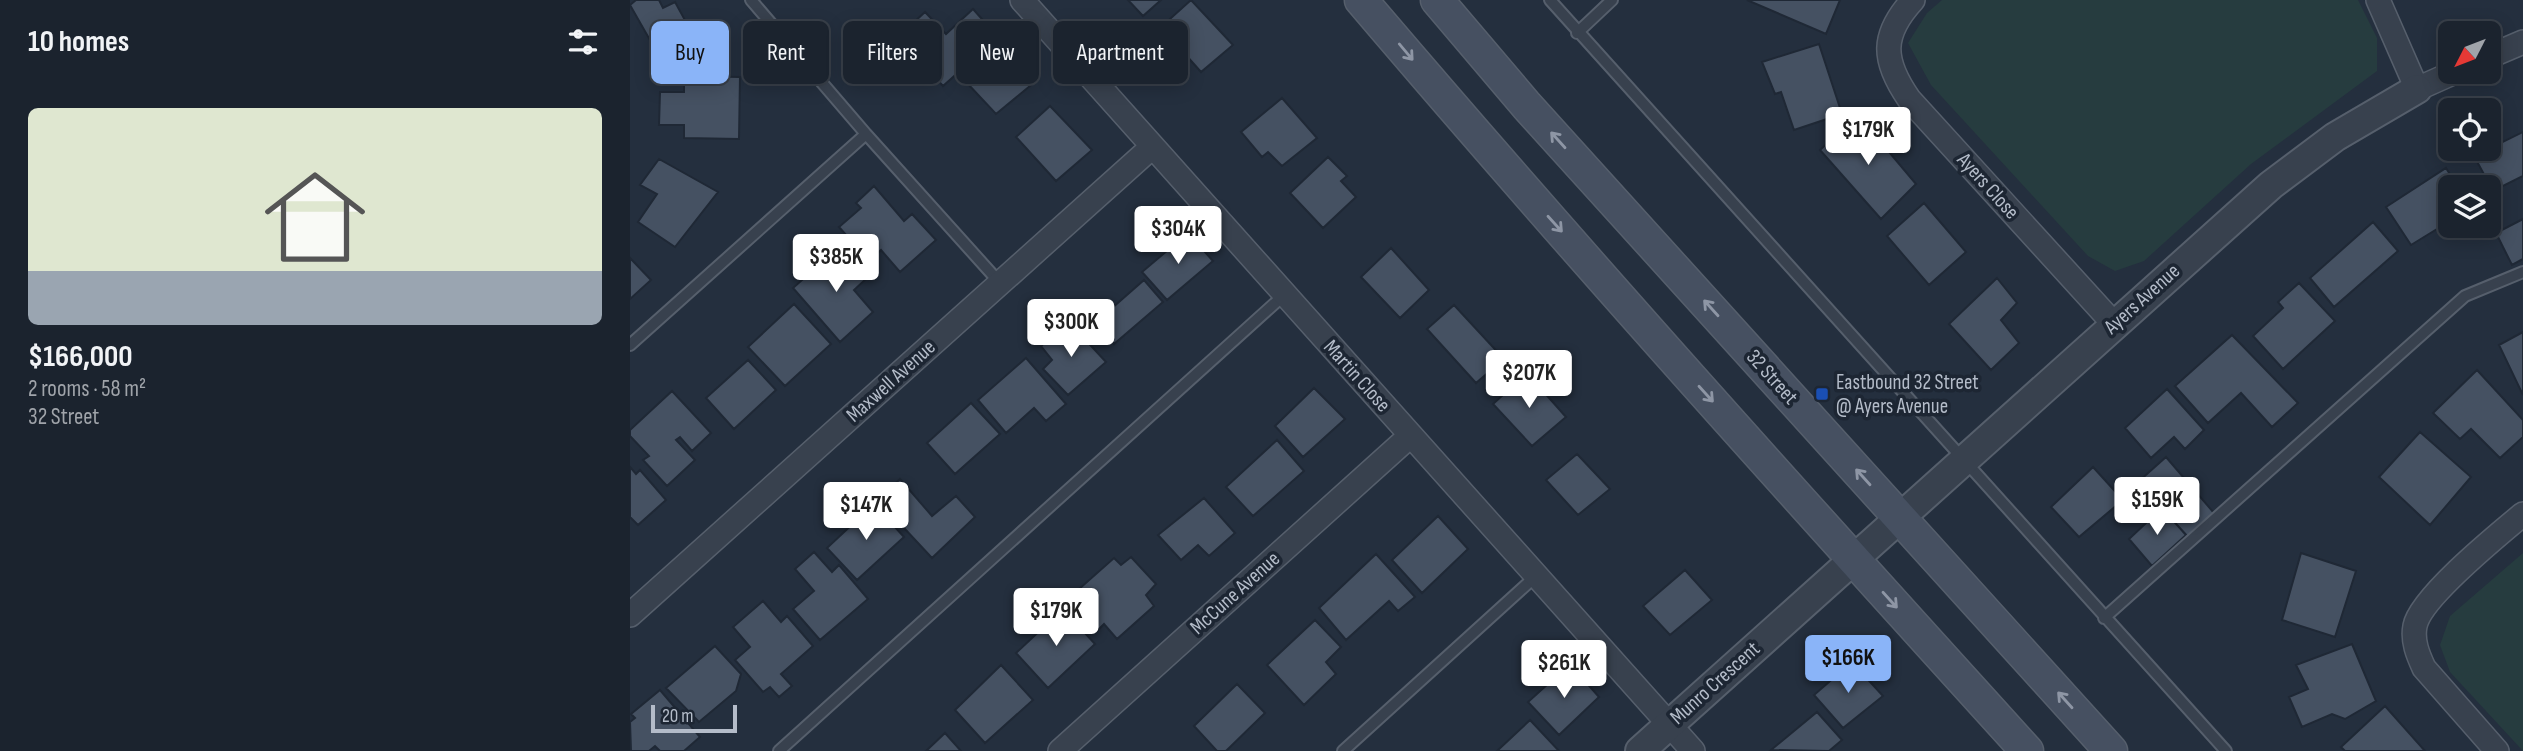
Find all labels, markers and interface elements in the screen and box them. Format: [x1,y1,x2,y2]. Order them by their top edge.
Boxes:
chip: Buy [651,21,729,84]
chip: Rent [743,21,829,84]
chip: Filters [843,21,942,84]
chip: New [956,21,1039,84]
chip: Apartment [1053,21,1188,84]
north arrow [2438,21,2501,84]
map controls [2438,21,2501,238]
icon: filters [564,23,602,61]
text: 10 homes [28,24,129,60]
one-way arrow [1398,43,1414,61]
button: locate [2438,98,2501,161]
pin: $179K [1819,108,1917,167]
text: $179K [1842,116,1894,144]
one-way arrow [1550,131,1566,149]
street label: Ayers Close [1951,147,2024,224]
icon: home [252,154,378,280]
button: layers [2438,175,2501,238]
pin: $304K [1129,206,1227,266]
one-way arrow [1547,214,1563,232]
text: $304K [1150,215,1206,243]
pin: $385K [787,234,885,294]
text: $385K [809,243,863,271]
street label: Ayers Avenue [2098,259,2185,340]
pin: $300K [1022,300,1120,359]
one-way arrow [1703,300,1719,318]
text: $300K [1043,308,1099,336]
street label: Maxwell Avenue [841,335,941,427]
street label: Martin Close [1318,335,1396,417]
text: $166,000 [28,339,133,375]
street label: 32 Street [1741,344,1803,410]
pin: $207K [1480,350,1578,410]
text: $207K [1502,359,1556,387]
place label: Eastbound 32 Street @ Ayers Avenue [1836,370,1979,419]
text: 2 rooms · 58 m² [28,375,146,403]
one-way arrow [1698,385,1714,403]
marker: Eastbound 32 Street @ Ayers Avenue [1814,386,1830,402]
text: 32 Street [28,403,99,431]
one-way arrow [1855,469,1872,486]
pin: $159K [2108,477,2206,537]
pin: $147K [817,482,915,542]
text: $159K [2130,486,2184,514]
text: $147K [840,491,892,519]
street label: McCune Avenue [1185,546,1285,640]
pin: $179K [1007,588,1105,648]
one-way arrow [1882,591,1898,609]
text: $179K [1030,597,1082,625]
street label: Munro Crescent [1665,636,1765,730]
pin: $166K [1799,636,1897,695]
pin: $261K [1515,640,1613,700]
text: $166K [1821,644,1875,672]
text: $261K [1537,649,1591,677]
one-way arrow [2057,691,2073,709]
scale bar [651,702,737,734]
text: 20 m [662,705,694,728]

